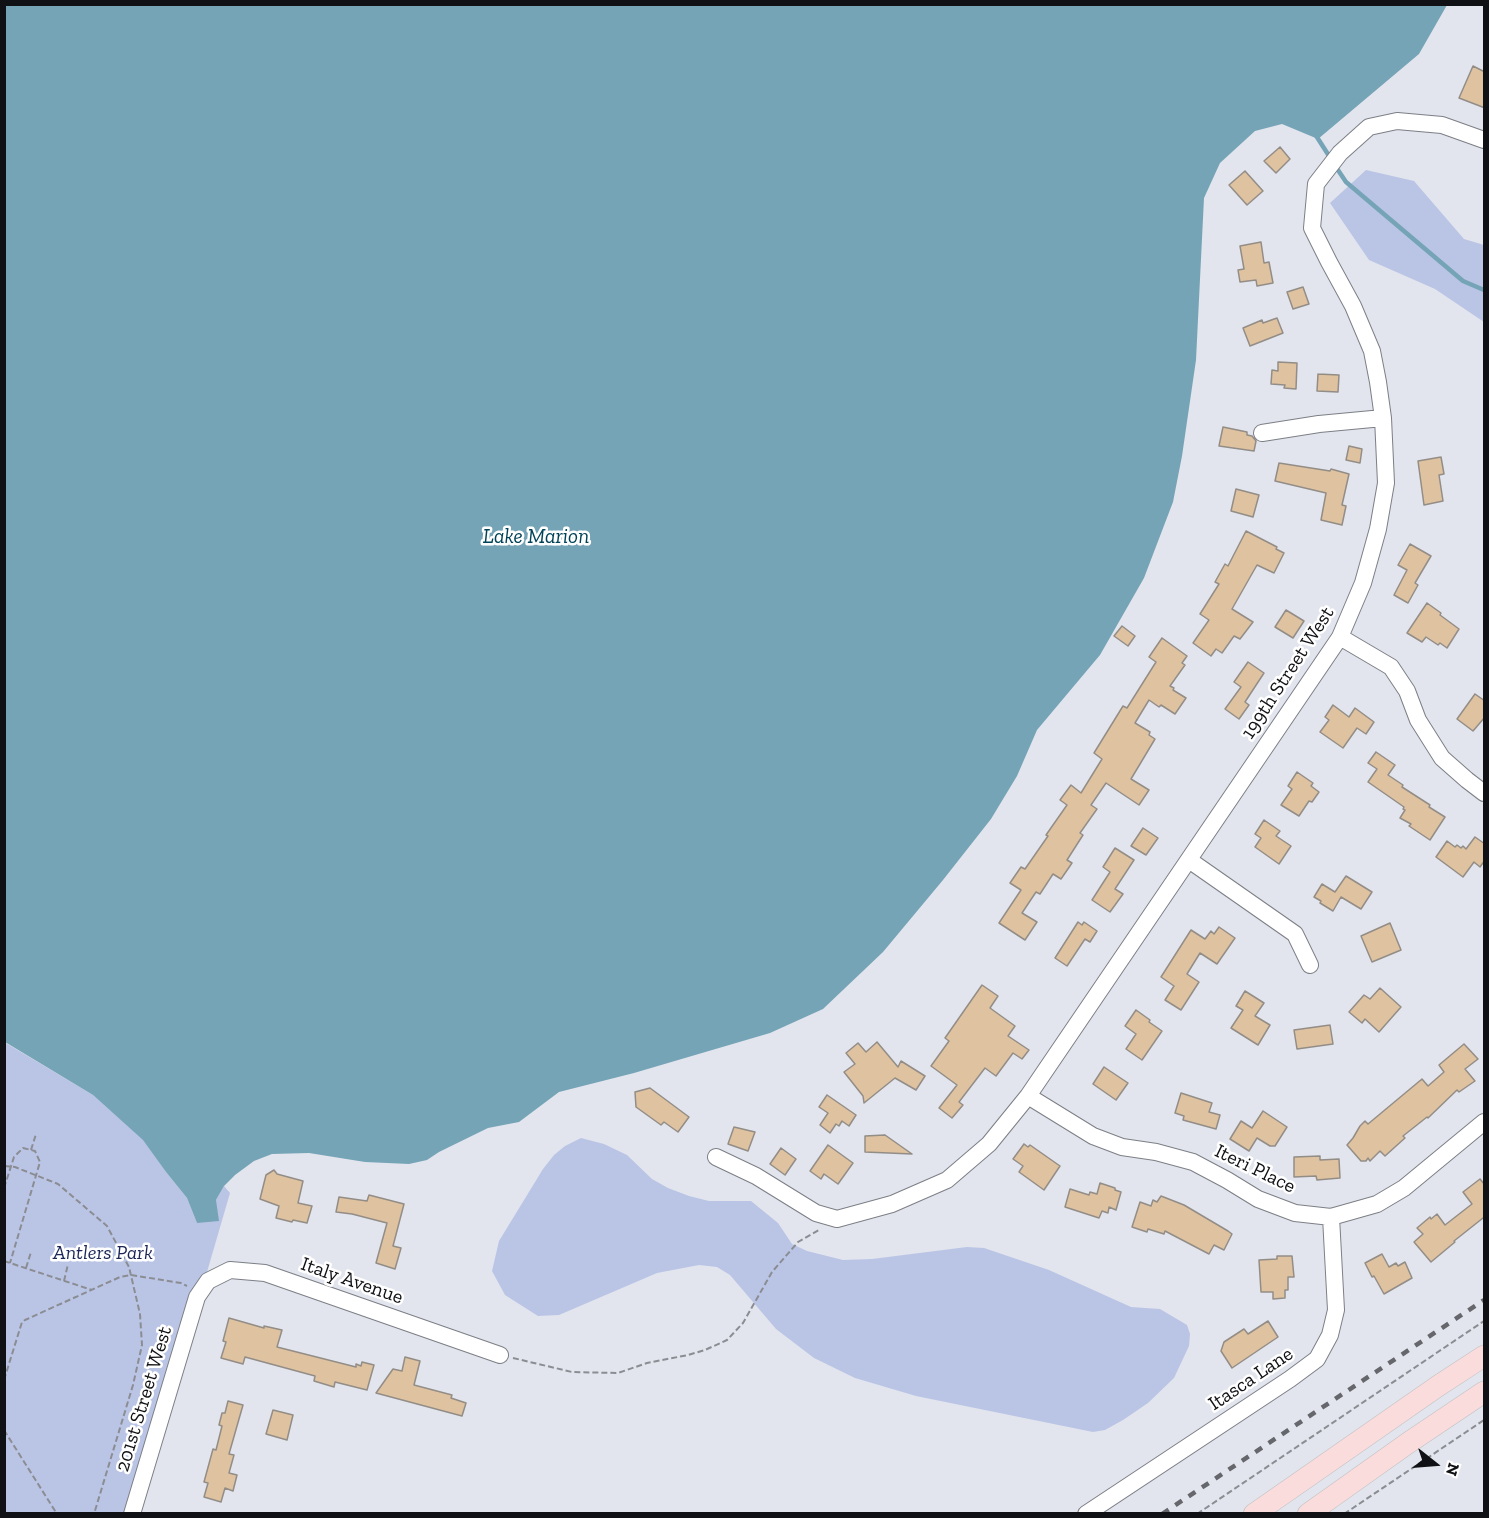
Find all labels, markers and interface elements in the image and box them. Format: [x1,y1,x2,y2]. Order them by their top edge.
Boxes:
water label: Lake Marion [483,524,589,550]
street label: 199th Street West [1236,602,1340,744]
street label: Iteri Place [1211,1139,1299,1199]
park label: Antlers Park [53,1241,153,1265]
street label: Italy Avenue [298,1252,406,1310]
street label: 201st Street West [110,1323,178,1475]
street label: Itasca Lane [1204,1342,1298,1416]
north arrow [1405,1434,1465,1494]
text: N [1442,1461,1464,1478]

